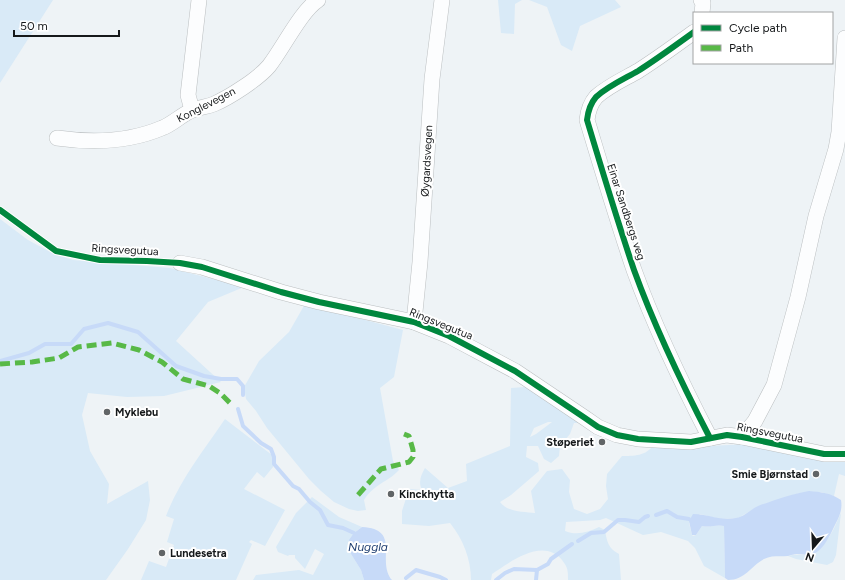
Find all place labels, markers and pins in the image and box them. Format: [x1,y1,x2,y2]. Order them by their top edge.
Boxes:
place label: Myklebu [115,406,158,419]
marker: Myklebu [102,407,112,417]
place label: Støperiet [546,436,595,449]
marker: Støperiet [597,437,607,447]
place label: Smie Bjørnstad [732,468,808,481]
marker: Smie Bjørnstad [811,469,821,479]
place label: Kinckhytta [399,488,455,501]
marker: Kinckhytta [386,489,396,499]
place label: Lundesetra [170,547,227,560]
marker: Lundesetra [157,548,167,558]

